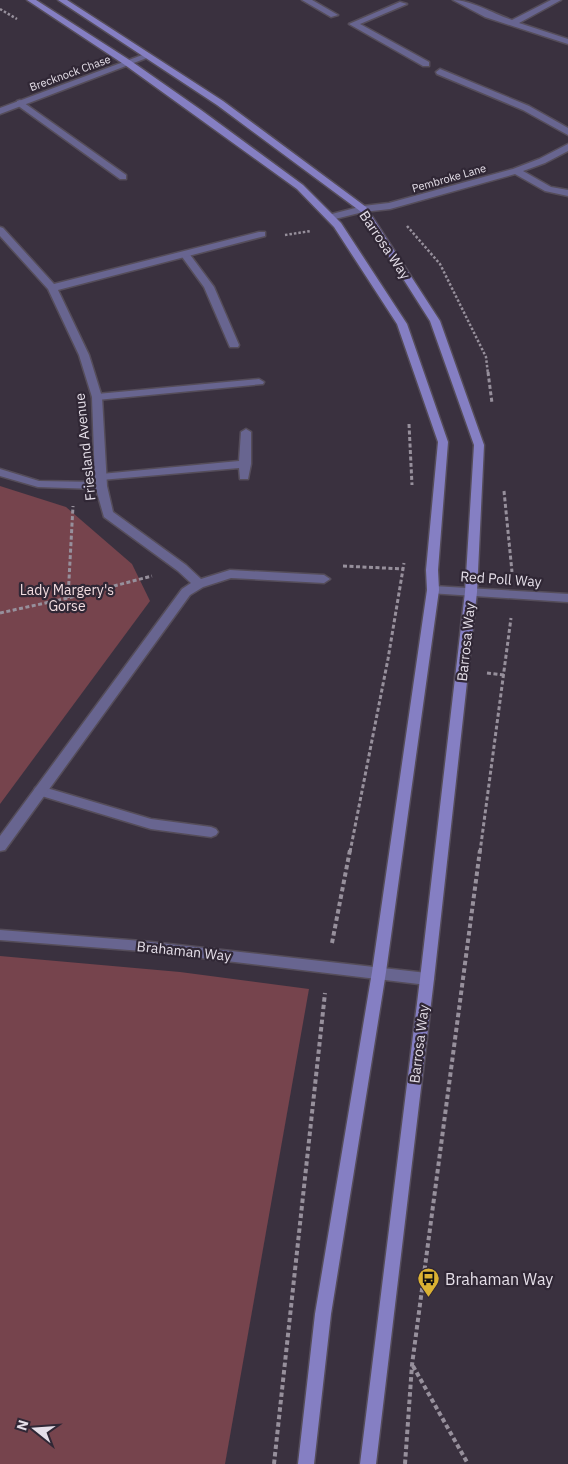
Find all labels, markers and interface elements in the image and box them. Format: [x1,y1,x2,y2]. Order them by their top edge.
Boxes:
street label: Brecknock Chase [28,52,112,94]
street label: Pembroke Lane [410,161,488,195]
street label: Barrosa Way [355,207,415,283]
street label: Friesland Avenue [70,392,100,502]
street label: Red Poll Way [460,567,542,591]
park label: Lady Margery's Gorse [20,581,114,615]
street label: Barrosa Way [453,602,479,682]
street label: Brahaman Way [136,937,232,965]
street label: Barrosa Way [405,1004,433,1084]
bus stop icon: Brahaman Way [417,1267,441,1298]
place label: Brahaman Way [445,1269,553,1289]
north arrow [10,1404,60,1454]
text: N [12,1418,33,1433]

